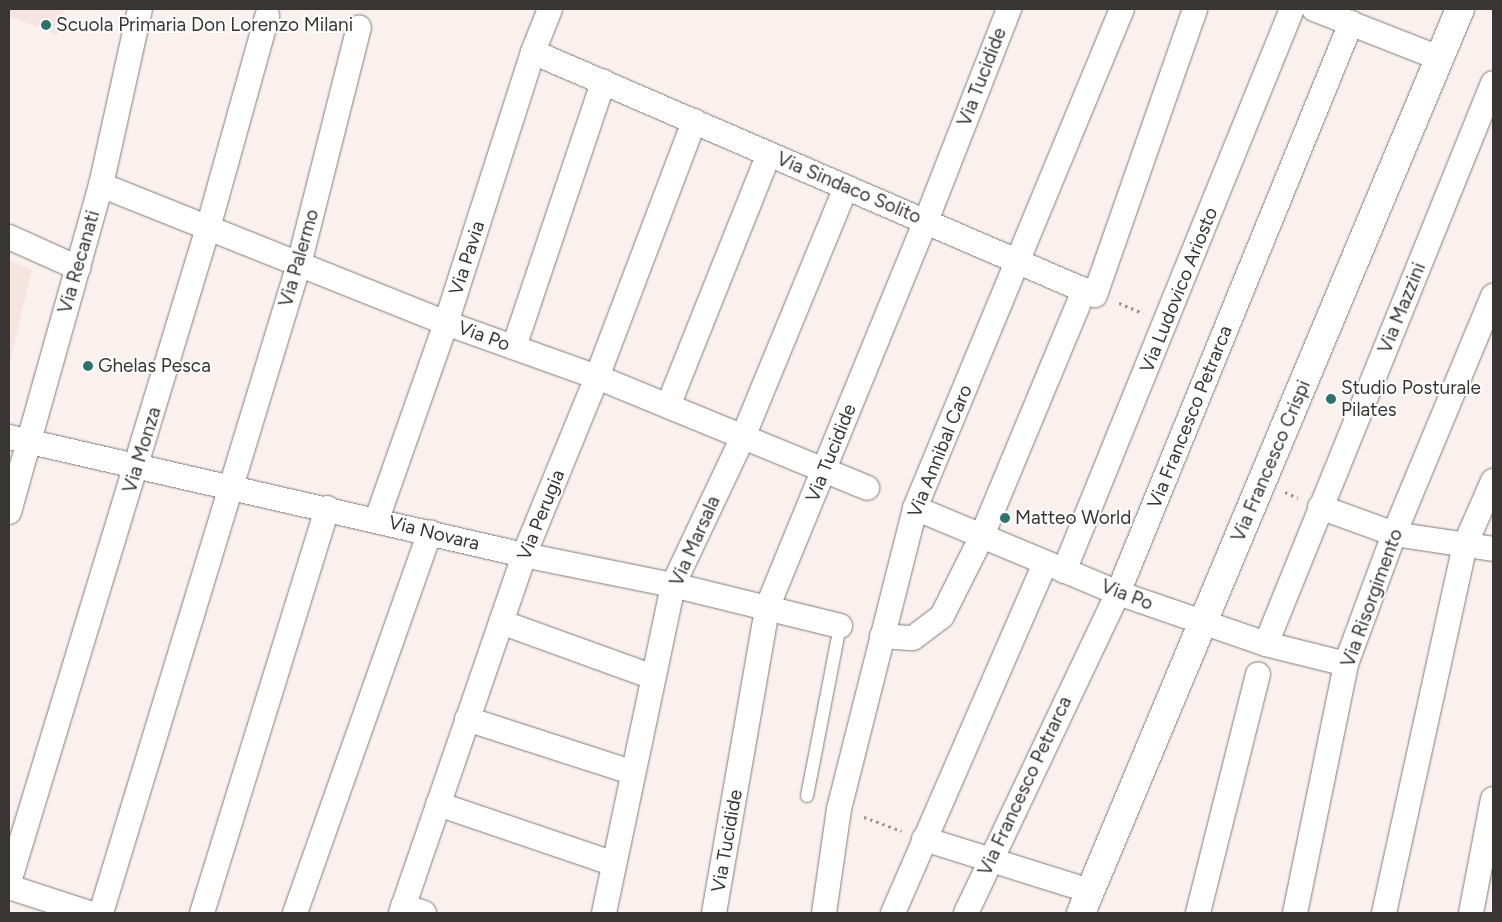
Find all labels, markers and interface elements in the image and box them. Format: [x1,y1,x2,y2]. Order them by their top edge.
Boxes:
place label: Scuola Primaria Don Lorenzo Milani [56,14,353,36]
marker: Scuola Primaria Don Lorenzo Milani [40,19,52,31]
street label: Via Tucidide [953,24,1011,130]
street label: Via Sindaco Solito [773,147,925,229]
street label: Via Ludovico Ariosto [1135,204,1223,376]
street label: Via Palermo [274,206,324,310]
street label: Via Recanati [53,208,105,316]
street label: Via Pavia [444,218,490,298]
street label: Via Mazzini [1373,259,1431,357]
street label: Via Po [455,316,513,356]
street label: Via Francesco Petrarca [1143,322,1237,512]
place label: Ghelas Pesca [98,355,211,377]
marker: Ghelas Pesca [82,360,94,372]
street label: Via Francesco Crispi [1227,377,1315,545]
place label: Studio Posturale Pilates [1341,377,1481,421]
street label: Via Annibal Caro [903,381,977,521]
marker: Studio Posturale Pilates [1325,393,1337,405]
street label: Via Tucidide [801,401,861,505]
street label: Via Monza [118,404,166,496]
street label: Via Perugia [513,466,569,564]
street label: Via Marsala [665,492,725,590]
place label: Matteo World [1015,507,1131,529]
street label: Via Novara [386,511,482,555]
marker: Matteo World [999,512,1011,524]
street label: Via Risorgimento [1336,526,1408,670]
street label: Via Po [1098,575,1156,615]
street label: Via Francesco Petrarca [973,693,1077,879]
street label: Via Tucidide [707,788,747,894]

